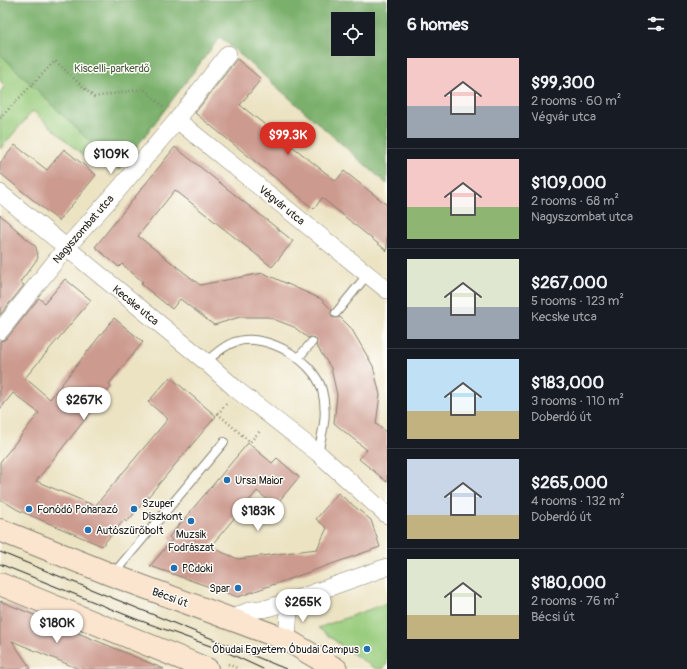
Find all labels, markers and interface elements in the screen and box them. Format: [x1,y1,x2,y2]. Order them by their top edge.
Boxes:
map controls [331,12,375,56]
button: locate [331,12,375,56]
icon: filters [645,13,667,35]
text: 6 homes [407,14,468,35]
park label: Kiscelli-parkerdő [74,62,150,75]
text: $99,300 [531,72,595,93]
icon: home [439,74,487,122]
text: 2 rooms · 60 m² [531,93,621,109]
text: Végvár utca [531,109,596,125]
pin: $99.3K [255,122,321,156]
text: $99.3K [269,127,307,143]
pin: $109K [83,141,139,175]
text: $109K [93,146,129,162]
text: $109,000 [531,172,606,193]
icon: home [439,175,487,223]
street label: Végvár utca [256,183,307,228]
street label: Nagyszombat utca [50,192,117,266]
text: 2 rooms · 68 m² [531,193,619,209]
text: Nagyszombat utca [531,209,633,225]
text: $267,000 [531,272,608,293]
icon: home [439,275,487,323]
street label: Kecske utca [110,283,161,328]
text: 5 rooms · 123 m² [531,293,624,309]
text: Kecske utca [531,309,597,325]
text: $183,000 [531,372,604,393]
icon: home [439,375,487,423]
pin: $267K [56,387,112,421]
text: $267K [66,392,102,408]
text: 3 rooms · 110 m² [531,393,624,409]
text: Doberdó út [531,409,592,425]
text: $265,000 [531,472,608,493]
place label: Ursa Maior [235,474,284,487]
marker: Ursa Maior [222,475,232,485]
icon: home [439,475,487,523]
text: 4 rooms · 132 m² [531,493,625,509]
place label: Szuper Diszkont [142,497,183,523]
pin: $183K [230,498,286,532]
place label: Fonódó Poharazó [37,503,118,516]
text: $183K [241,503,275,519]
marker: Fonódó Poharazó [24,504,34,514]
marker: Szuper Diszkont [129,504,139,514]
text: Doberdó út [531,509,592,525]
marker: Muzsik Fodrászat [186,516,196,526]
place label: Autószűrőbolt [96,524,164,537]
marker: Autószűrőbolt [83,525,93,535]
place label: Muzsik Fodrászat [168,528,215,554]
place label: PCdoki [182,562,213,575]
marker: PCdoki [169,563,179,573]
text: $180,000 [531,572,606,593]
icon: home [439,575,487,623]
place label: Spar [209,582,230,595]
marker: Spar [233,583,243,593]
street label: Bécsi út [150,585,190,610]
pin: $265K [275,589,331,623]
text: 2 rooms · 76 m² [531,593,619,609]
text: $265K [285,594,321,610]
text: Bécsi út [531,609,575,625]
pin: $180K [29,610,85,644]
text: $180K [39,615,75,631]
place label: Óbudai Egyetem Óbudai Campus [212,642,359,656]
marker: Óbudai Egyetem Óbudai Campus [362,644,372,654]

